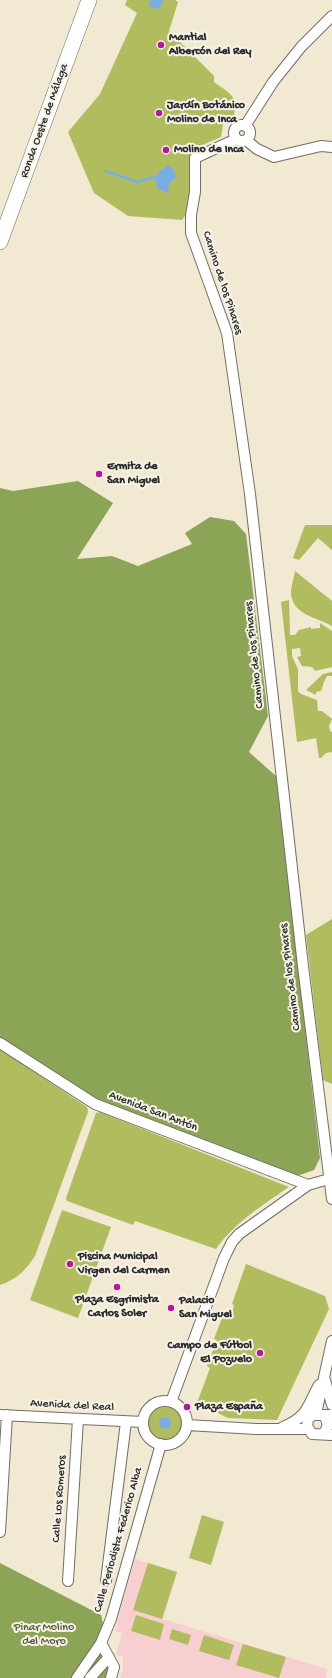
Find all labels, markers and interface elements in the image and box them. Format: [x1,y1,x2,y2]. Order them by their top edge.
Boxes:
place label: Mantial Albercón del Rey [169,31,251,59]
marker: Mantial Albercón del Rey [156,40,166,50]
street label: Ronda Oeste de Málaga [18,62,72,180]
place label: Jardín Botánico Molino de Inca [167,99,245,127]
marker: Jardín Botánico Molino de Inca [154,108,164,118]
place label: Molino de Inca [174,143,244,157]
marker: Molino de Inca [161,145,171,155]
street label: Camino de los Pinares [199,230,245,336]
place label: Ermita de San Miguel [107,460,160,488]
marker: Ermita de San Miguel [94,469,104,479]
street label: Camino de los Pinares [242,601,268,709]
street label: Camino de los Pinares [277,923,305,1031]
street label: Avenida San Antón [107,1088,199,1136]
place label: Piscina Municipal Virgen del Carmen [78,1250,170,1278]
marker: Piscina Municipal Virgen del Carmen [65,1259,75,1269]
marker: Plaza Esgrimista Carlos Soler [112,1282,122,1292]
place label: Plaza Esgrimista Carlos Soler [75,1293,159,1321]
place label: Palacio San Miguel [179,1294,232,1322]
marker: Palacio San Miguel [166,1303,176,1313]
place label: Campo de Fútbol El Pozuelo [167,1339,252,1367]
marker: Campo de Fútbol El Pozuelo [255,1348,265,1358]
street label: Avenida del Real [30,1397,114,1415]
place label: Plaza España [195,1400,263,1414]
marker: Plaza España [182,1402,192,1412]
street label: Calle Los Romeros [50,1455,70,1543]
street label: Calle Periodista Federico Alba [91,1466,147,1614]
park label: Pinar Molino del Moro [14,1621,74,1649]

